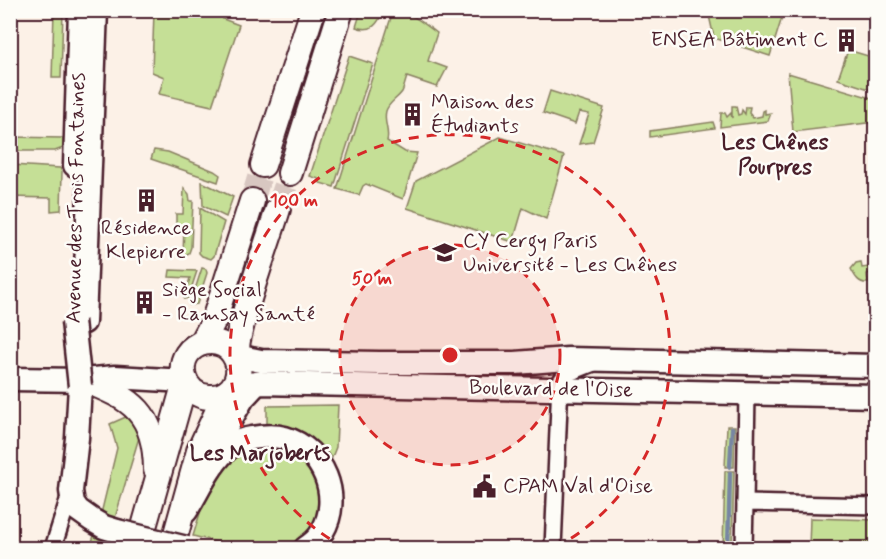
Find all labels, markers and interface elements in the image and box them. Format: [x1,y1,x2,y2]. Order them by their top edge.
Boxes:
place label: ENSEA Bâtiment C [651,26,828,54]
building icon: ENSEA Bâtiment C [833,27,859,53]
street label: Avenue des Trois Fontaines [60,72,92,324]
place label: Maison des Étudiants [431,88,534,140]
building icon: Maison des Étudiants [400,101,426,127]
district label: Les Chênes Pourpres [721,129,829,182]
building icon: Résidence Klepierre [133,187,159,213]
text: 100 m [270,189,318,213]
place label: Résidence Klepierre [101,214,191,266]
place label: CY Cergy Paris Université - Les Chênes [463,227,677,279]
school or university icon: CY Cergy Paris Université - Les Chênes [432,240,458,266]
text: 50 m [352,267,392,291]
place label: Siège Social - Ramsay Santé [162,276,315,328]
building icon: Siège Social - Ramsay Santé [131,289,157,315]
centre of rings [440,345,460,365]
street label: Boulevard de l'Oise [469,374,633,404]
district label: Les Marjoberts [190,440,331,469]
place label: CPAM Val d'Oise [503,472,653,500]
public building icon: CPAM Val d'Oise [472,473,498,499]

